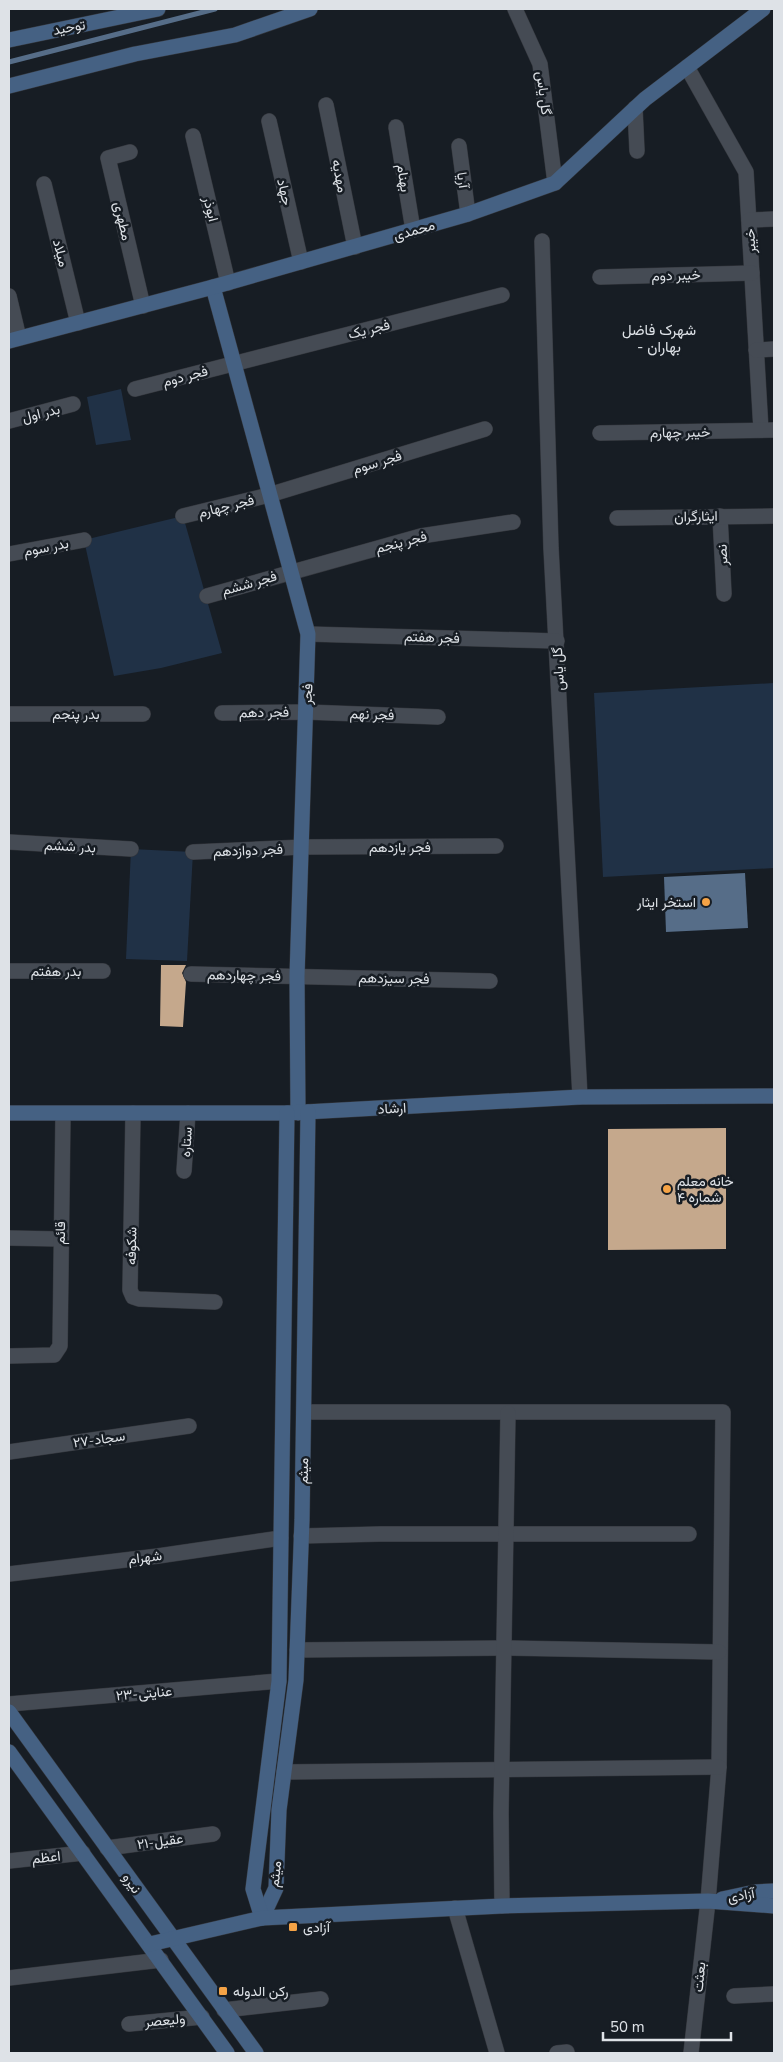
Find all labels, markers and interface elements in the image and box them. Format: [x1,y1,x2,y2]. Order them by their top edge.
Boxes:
street label: توحید [51,15,87,40]
street label: گل یاس [531,70,556,116]
street label: مهدیه [327,158,352,194]
street label: بهنام [392,163,415,193]
street label: آریا [452,171,473,191]
street label: جهاد [272,177,297,207]
street label: ابوذر [198,194,223,224]
street label: مطهری [109,200,136,242]
street label: محمدی [391,216,437,245]
street label: خیبر [740,228,761,255]
street label: میلاد [48,237,73,269]
street label: خیبر دوم [651,265,701,286]
street label: فجر یک [346,315,392,344]
district label: شهرک فاضل - بهاران [622,320,696,357]
street label: فجر دوم [160,361,210,392]
street label: بدر اول [20,400,62,427]
street label: خیبر چهارم [650,422,710,443]
street label: فجر سوم [350,446,404,479]
street label: فجر چهارم [196,490,256,523]
street label: ایثارگران [674,507,718,526]
street label: فجر پنجم [373,527,429,558]
street label: بدر سوم [22,534,70,561]
street label: نصر [712,544,733,567]
street label: فجر ششم [219,567,279,600]
street label: فجر هفتم [404,627,460,648]
street label: گل یاس [548,647,569,691]
street label: فجر [298,683,317,706]
street label: فجر دهم [239,703,289,722]
street label: فجر نهم [349,704,395,725]
street label: بدر پنجم [52,705,100,724]
street label: بدر ششم [44,836,96,857]
street label: فجر یازدهم [369,838,431,857]
street label: فجر دوازدهم [213,840,283,861]
place label: استخر ایثار [636,893,696,912]
marker: استخر ایثار [700,896,712,908]
street label: بدر هفتم [31,962,81,981]
street label: فجر چهاردهم [207,965,281,986]
street label: فجر سیزدهم [358,968,430,989]
street label: ارشاد [377,1098,407,1119]
street label: ستاره [176,1126,197,1158]
place label: خانه معلم شماره ۴ [677,1172,734,1207]
marker: خانه معلم شماره ۴ [661,1183,673,1195]
street label: قائم [51,1221,70,1245]
street label: شکوفه [122,1227,141,1265]
street label: ۲۷-سجاد [72,1426,126,1453]
street label: میثم [294,1458,313,1484]
street label: شهرام [127,1546,163,1569]
street label: ۲۳-عنایتی [115,1682,173,1705]
street label: ۲۱-عقیل [136,1829,184,1854]
street label: اعظم [31,1847,61,1868]
street label: میثم [265,1860,286,1888]
street label: نیرو [118,1869,145,1897]
street label: آزادی [726,1883,758,1907]
place label: آزادی [303,1918,332,1937]
marker: آزادی [287,1921,299,1933]
street label: بعثت [688,1961,711,1993]
place label: رکن الدوله [233,1982,289,2001]
marker: رکن الدوله [217,1985,229,1997]
street label: ولیعصر [143,2009,186,2032]
scale bar [603,2010,730,2042]
text: 50 m [610,2017,645,2037]

